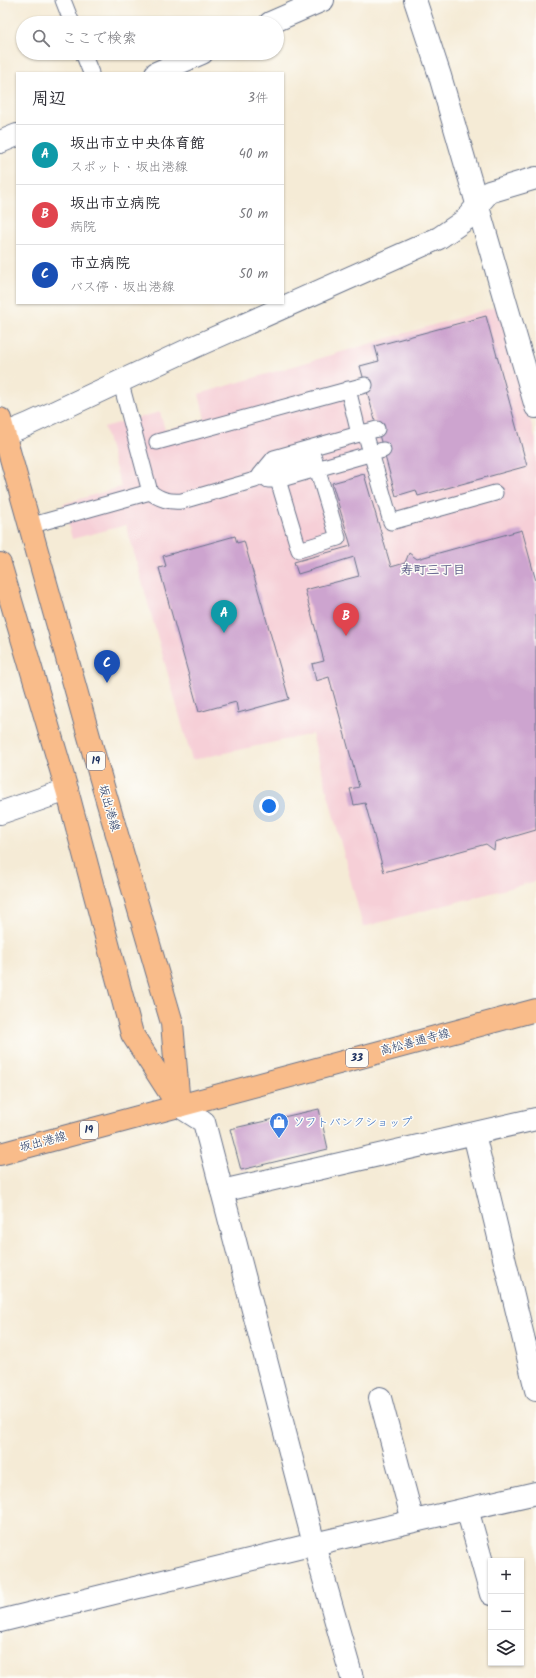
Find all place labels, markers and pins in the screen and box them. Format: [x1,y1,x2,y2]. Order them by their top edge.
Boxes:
pin: A [211,600,237,633]
pin: B [333,603,359,636]
pin: C [94,650,120,683]
shop icon: ソフトバンクショップ [268,1111,290,1139]
place label: ソフトバンクショップ [293,1113,413,1132]

